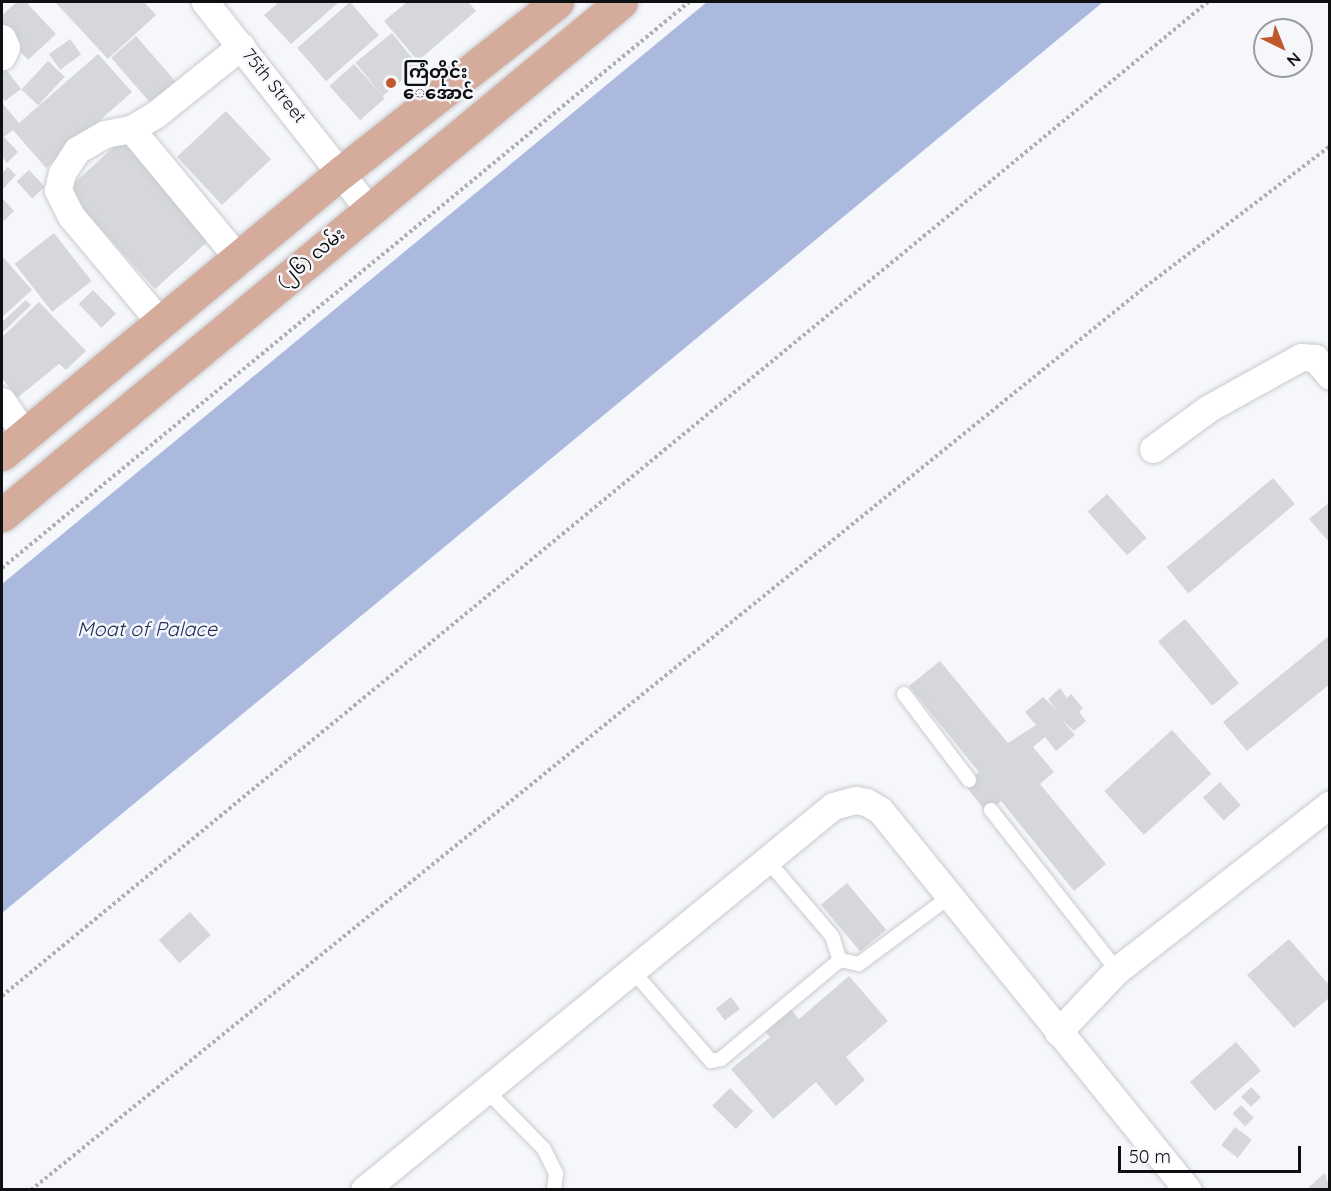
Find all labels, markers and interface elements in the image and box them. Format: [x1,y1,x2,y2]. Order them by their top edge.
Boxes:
north arrow [1253,18,1313,78]
street label: 75th Street [237,44,311,128]
text: N [1283,48,1305,71]
place label: ကြံတိုင်း‌ ‌ေအောင် [403,62,474,104]
marker: ကြံတိုင်း‌ ‌ေအောင် [384,76,398,90]
street label: (၂၆) လမ်း [273,223,349,293]
water label: Moat of Palace [77,616,217,640]
scale bar [1121,1134,1304,1172]
text: 50 m [1129,1145,1171,1168]

